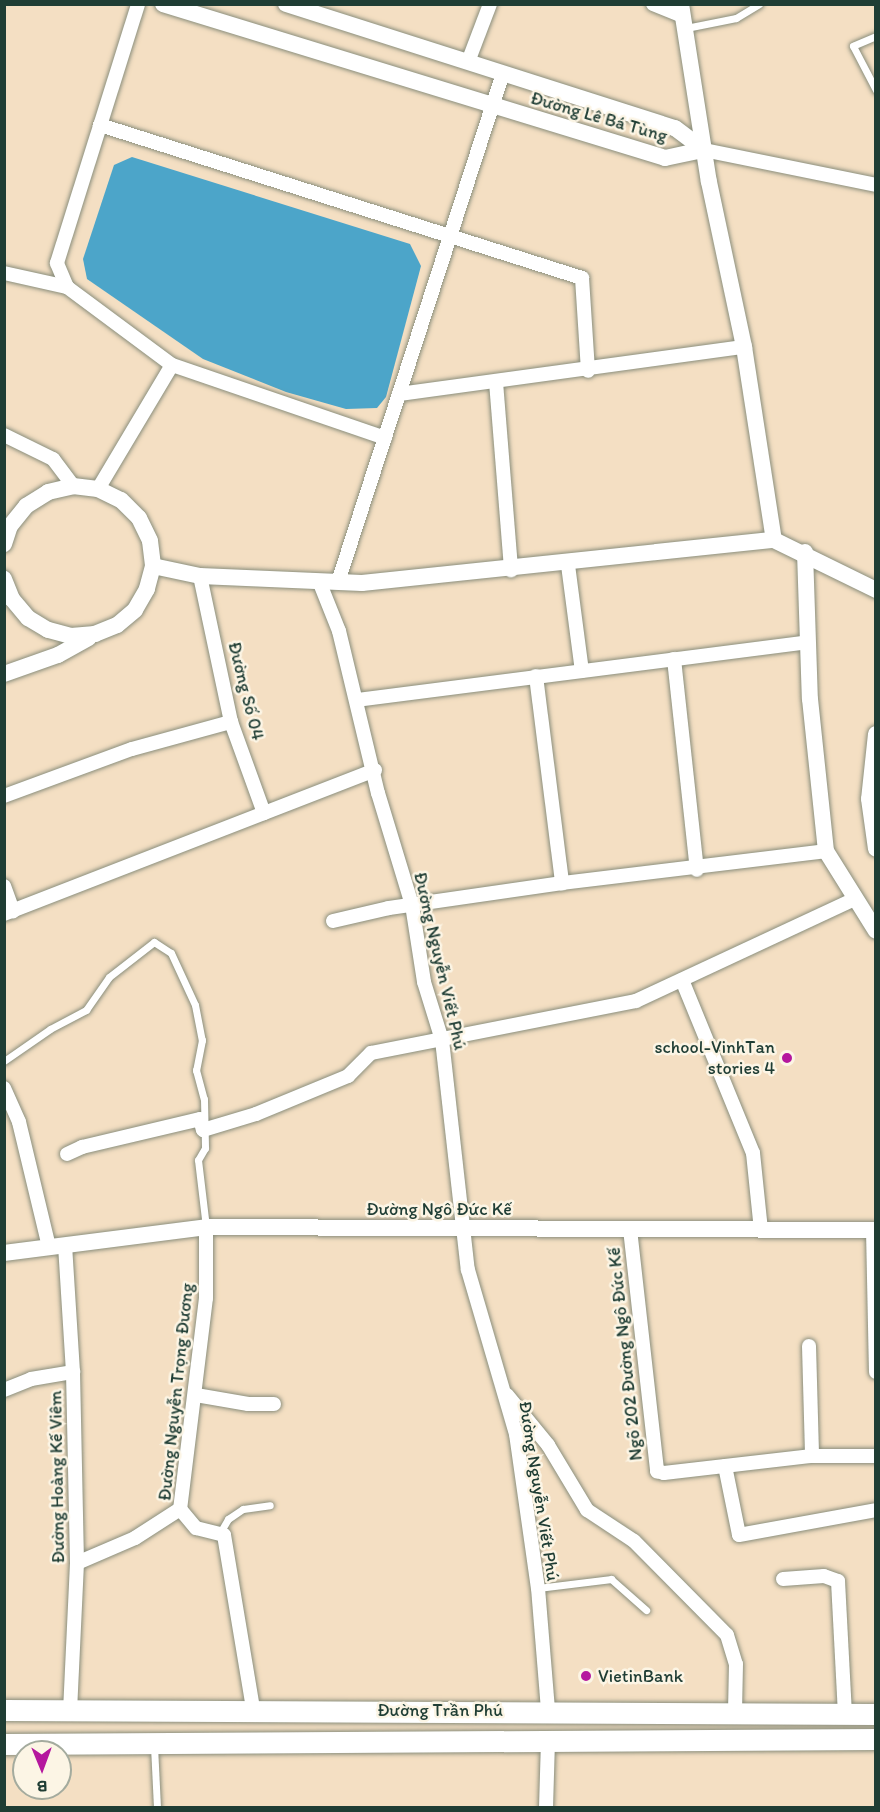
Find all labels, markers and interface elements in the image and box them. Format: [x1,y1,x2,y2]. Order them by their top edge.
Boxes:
street label: Đường Lê Bá Tùng [529,87,669,147]
street label: Đường Số 04 [223,640,269,742]
street label: Đường Nguyễn Viết Phú [409,870,471,1052]
place label: school-VinhTan stories 4 [655,1037,775,1080]
marker: school-VinhTan stories 4 [780,1051,794,1065]
street label: Đường Ngô Đức Kế [366,1198,512,1220]
street label: Ngõ 202 Đường Ngô Đức Kế [603,1246,647,1462]
street label: Đường Nguyễn Trọng Đương [154,1283,198,1501]
street label: Đường Hoàng Kế Viêm [45,1390,69,1564]
street label: Đường Nguyễn Viết Phú [514,1399,564,1583]
place label: VietinBank [598,1665,683,1687]
marker: VietinBank [579,1669,593,1683]
street label: Đường Trần Phú [378,1699,502,1721]
north arrow [12,1740,72,1800]
text: B [37,1777,48,1796]

